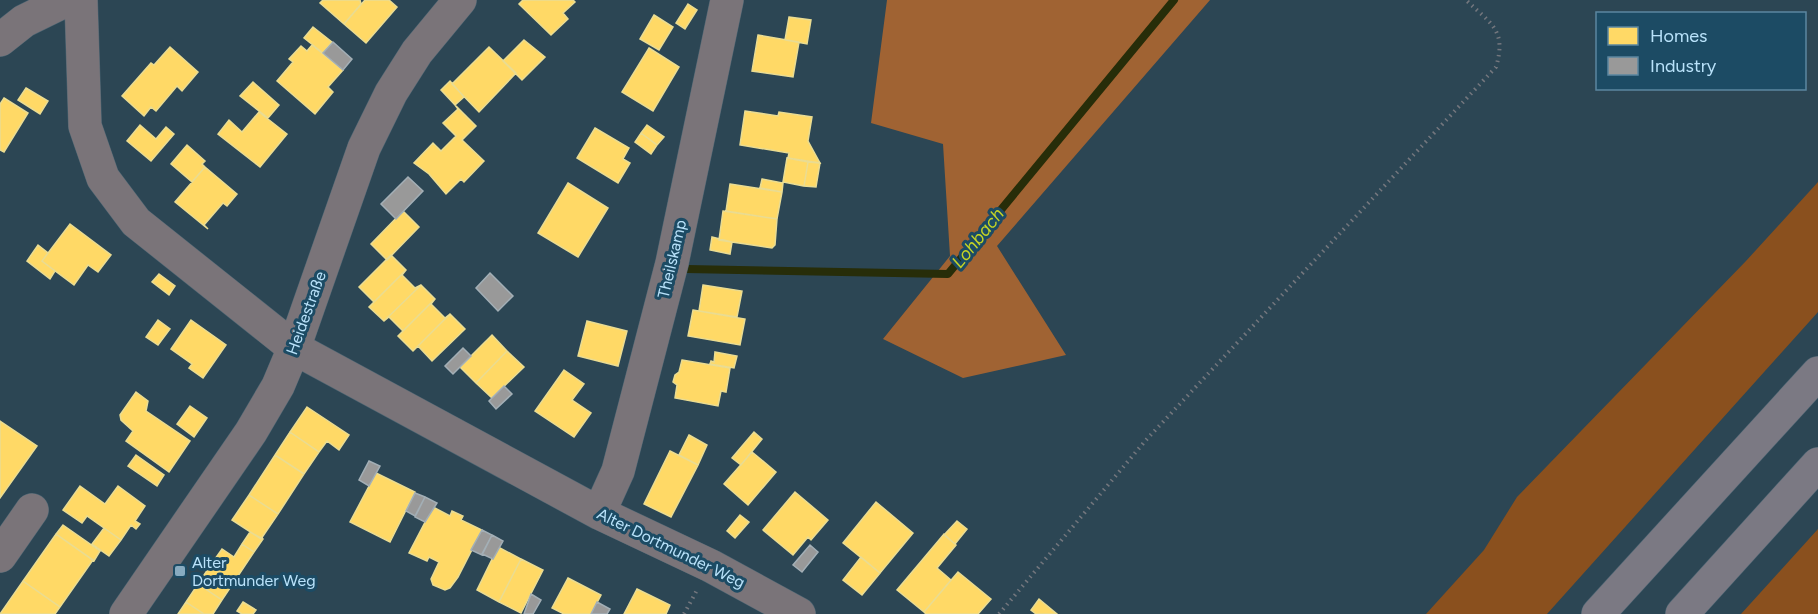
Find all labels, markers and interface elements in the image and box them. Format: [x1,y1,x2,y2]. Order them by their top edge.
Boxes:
legend [1596,12,1806,90]
text: Homes [1650,25,1708,47]
text: Industry [1650,55,1717,77]
water label: Lohbach [947,204,1009,272]
street label: Theilskamp [654,218,690,300]
street label: Heidestraße [282,268,330,357]
street label: Alter Dortmunder Weg [594,504,748,592]
place label: Alter Dortmunder Weg [192,553,316,590]
marker: Alter Dortmunder Weg [173,564,187,578]

